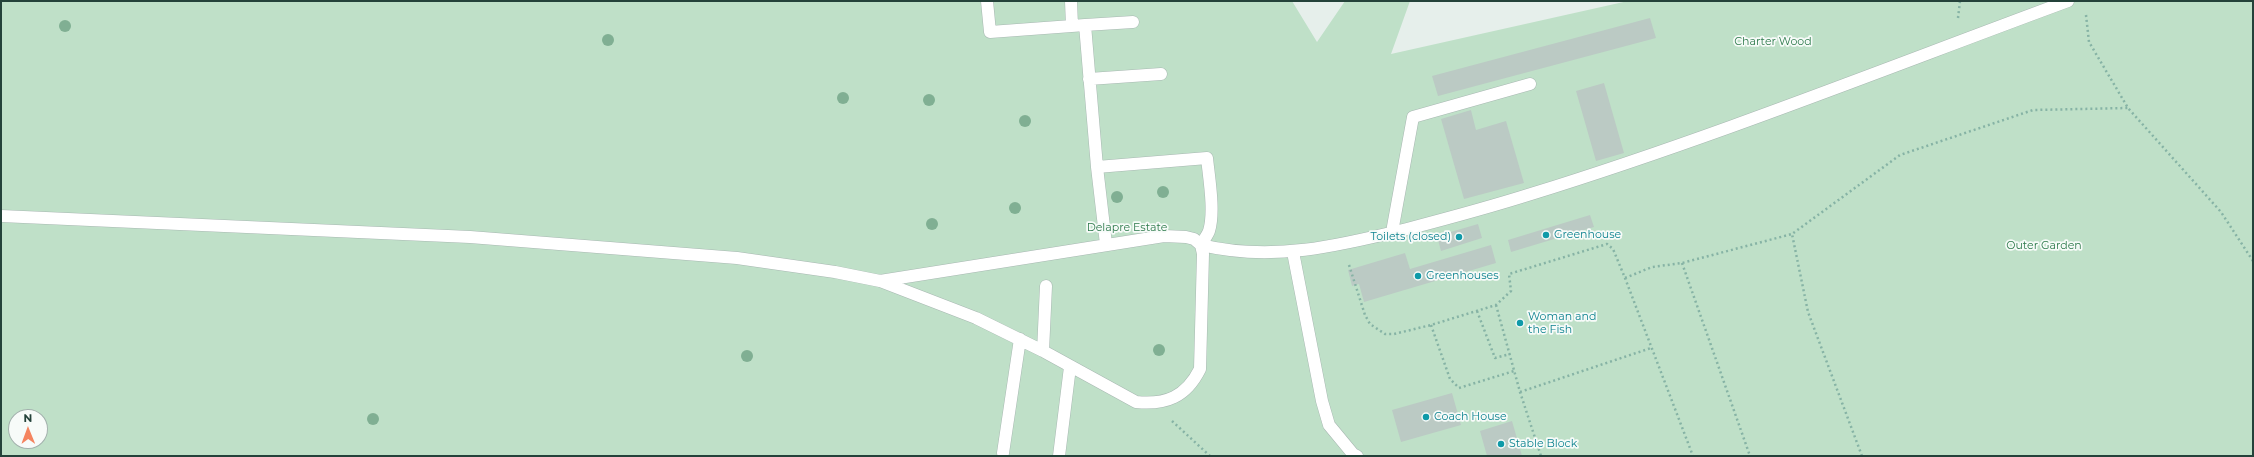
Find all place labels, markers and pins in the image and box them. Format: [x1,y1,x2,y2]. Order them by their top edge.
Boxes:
place label: Greenhouse [1554,228,1621,242]
place label: Toilets (closed) [1370,230,1451,244]
marker: Greenhouse [1541,230,1551,240]
marker: Toilets (closed) [1454,232,1464,242]
place label: Greenhouses [1426,269,1499,283]
marker: Greenhouses [1413,271,1423,281]
place label: Woman and the Fish [1528,310,1596,336]
marker: Woman and the Fish [1515,318,1525,328]
place label: Coach House [1434,410,1507,424]
marker: Coach House [1421,412,1431,422]
place label: Stable Block [1509,437,1577,451]
marker: Stable Block [1496,439,1506,449]

